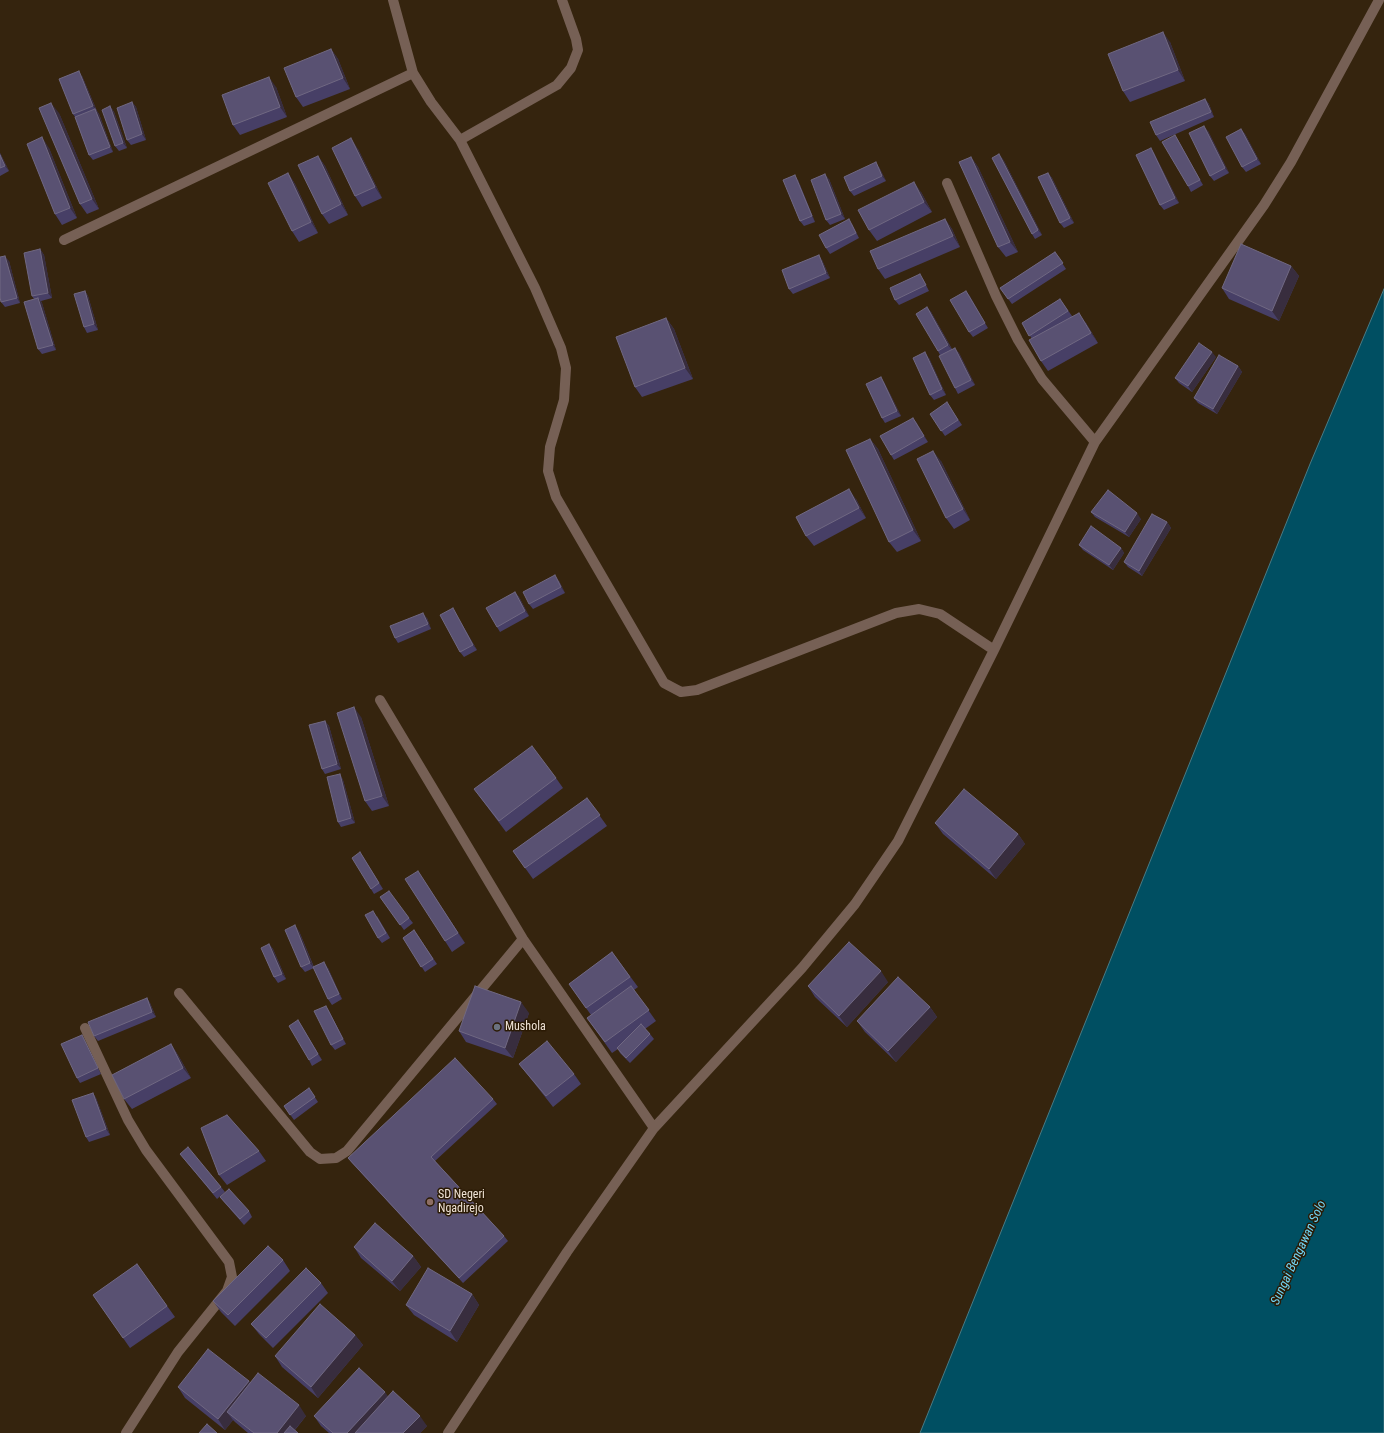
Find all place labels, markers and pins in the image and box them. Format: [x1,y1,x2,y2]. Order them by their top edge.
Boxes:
place label: Mushola [505,1020,546,1034]
marker: Mushola [492,1022,502,1032]
place label: SD Negeri Ngadirejo [438,1188,485,1216]
marker: SD Negeri Ngadirejo [425,1197,435,1207]

